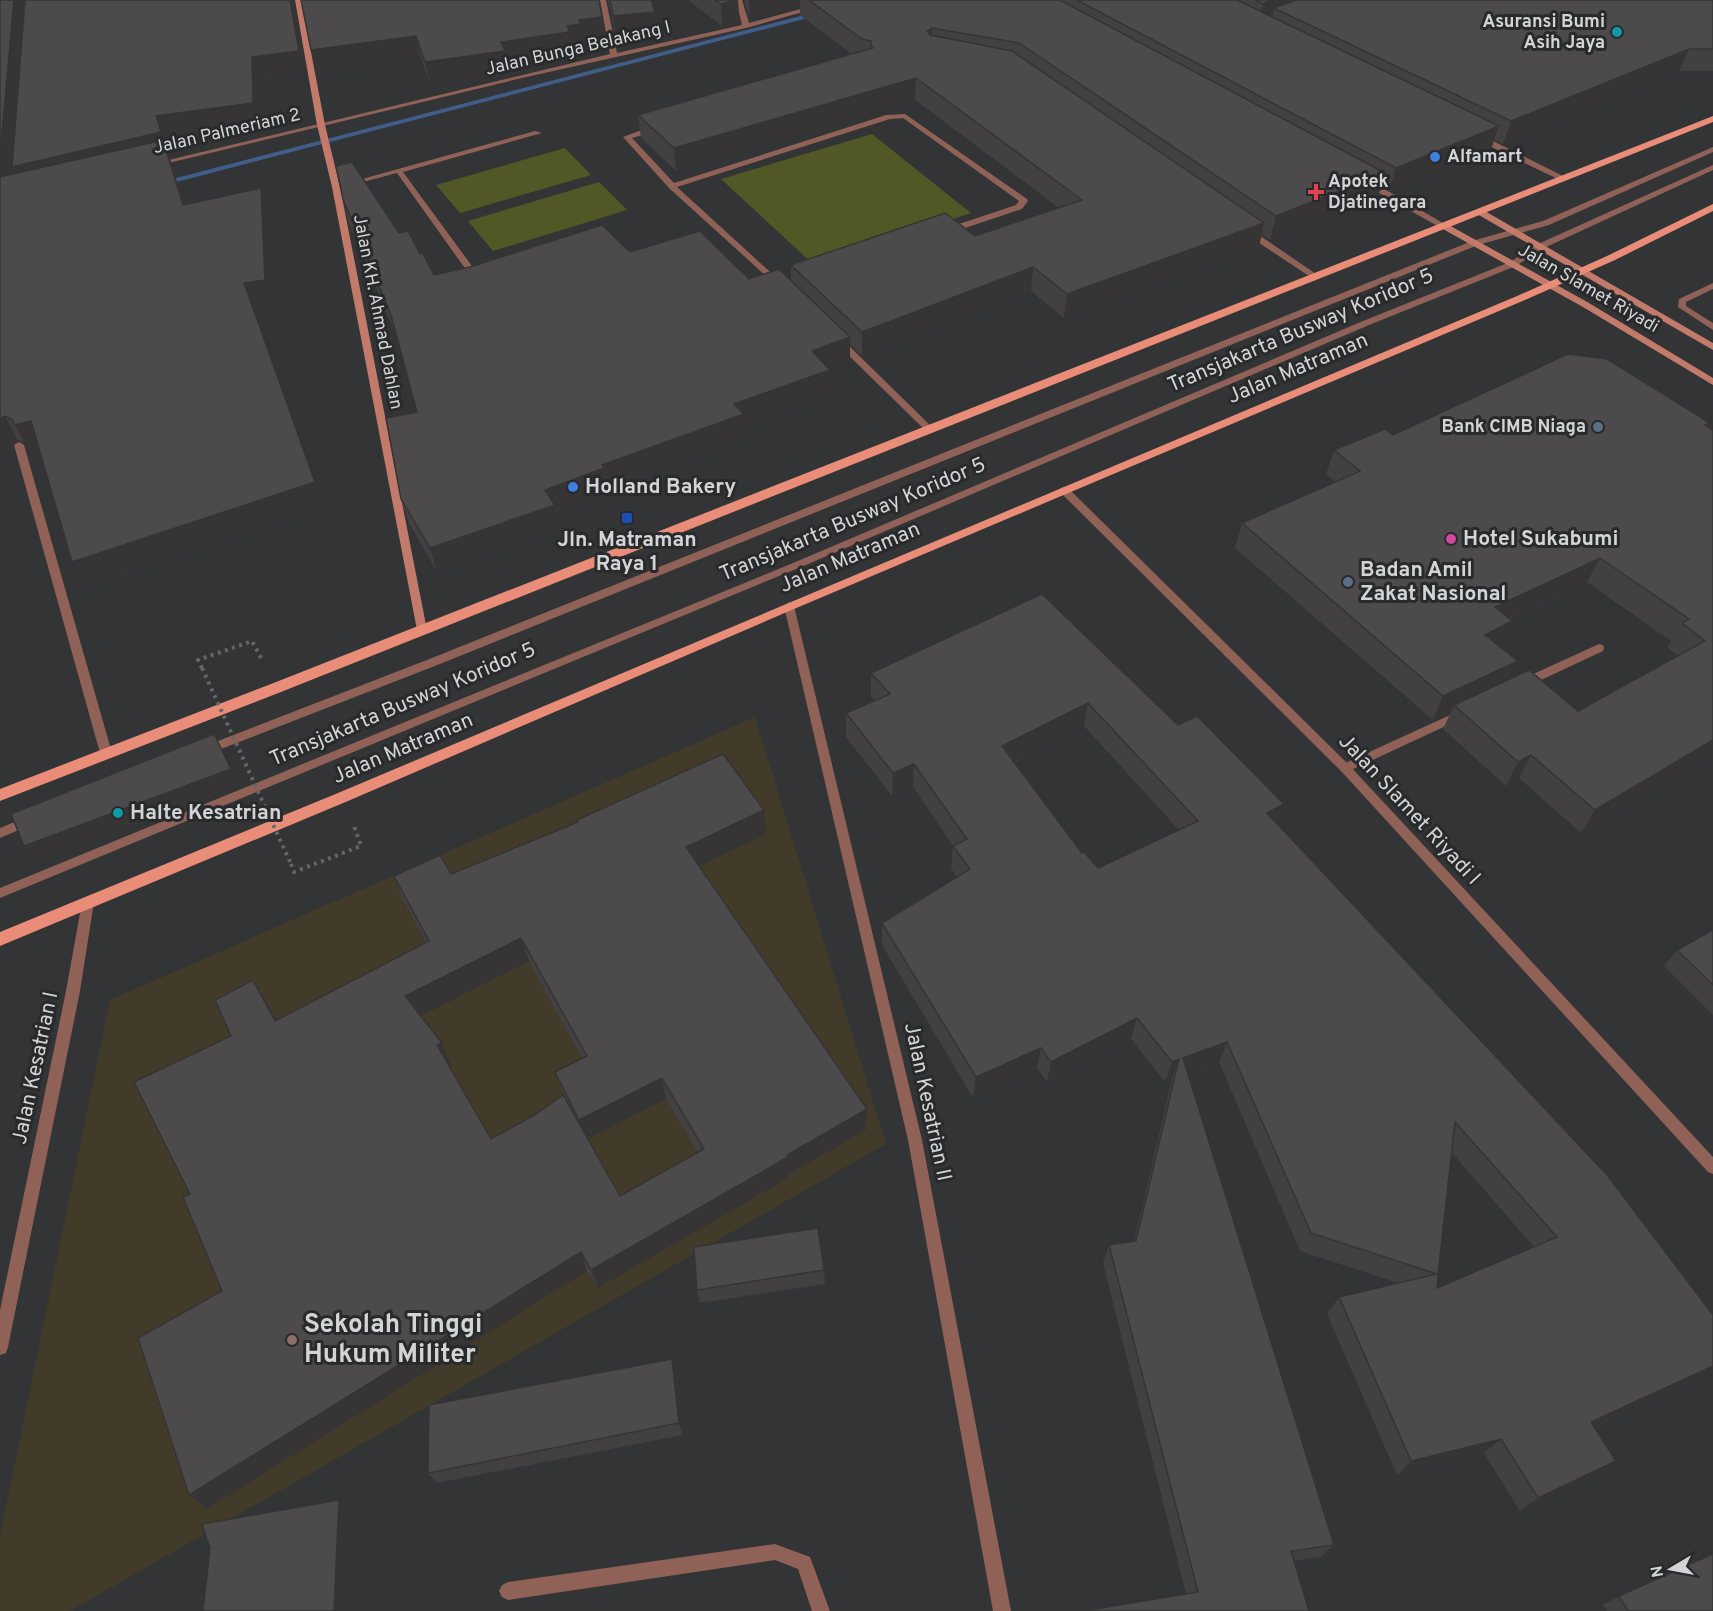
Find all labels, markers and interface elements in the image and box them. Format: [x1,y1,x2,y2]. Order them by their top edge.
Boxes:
place label: Asuransi Bumi Asih Jaya [1482,11,1605,55]
street label: Jalan Bunga Belakang I [483,17,673,81]
marker: Asuransi Bumi Asih Jaya [1610,25,1624,39]
street label: Jalan Palmeriam 2 [151,104,303,160]
place label: Alfamart [1447,146,1522,169]
marker: Alfamart [1428,150,1442,164]
place label: Apotek Djatinegara [1328,171,1426,215]
marker: Apotek Djatinegara [1309,185,1323,199]
street label: Jalan KH. Ahmad Dahlan [347,213,407,411]
street label: Jalan Slamet Riyadi [1513,239,1663,339]
street label: Transjakarta Busway Koridor 5 [1164,263,1438,399]
street label: Jalan Matraman [1224,327,1372,411]
place label: Bank CIMB Niaga [1441,416,1586,439]
marker: Bank CIMB Niaga [1591,420,1605,434]
street label: Transjakarta Busway Koridor 5 [716,452,990,588]
place label: Holland Bakery [585,474,736,501]
marker: Holland Bakery [566,480,580,494]
marker: Jln. Matraman Raya 1 [620,511,634,525]
street label: Jalan Matraman [776,516,924,600]
place label: Hotel Sukabumi [1463,526,1618,553]
place label: Jln. Matraman Raya 1 [557,527,697,578]
marker: Hotel Sukabumi [1444,532,1458,546]
place label: Badan Amil Zakat Nasional [1360,557,1506,608]
marker: Badan Amil Zakat Nasional [1341,575,1355,589]
street label: Transjakarta Busway Koridor 5 [266,637,540,773]
street label: Jalan Matraman [329,707,477,791]
street label: Jalan Slamet Riyadi I [1332,729,1486,891]
place label: Halte Kesatrian [130,800,281,827]
marker: Halte Kesatrian [111,806,125,820]
street label: Jalan Kesatrian I [7,989,65,1147]
street label: Jalan Kesatrian II [897,1020,957,1184]
place label: Sekolah Tinggi Hukum Militer [304,1309,482,1372]
marker: Sekolah Tinggi Hukum Militer [285,1333,299,1347]
north arrow [1641,1539,1701,1599]
text: N [1647,1564,1669,1579]

